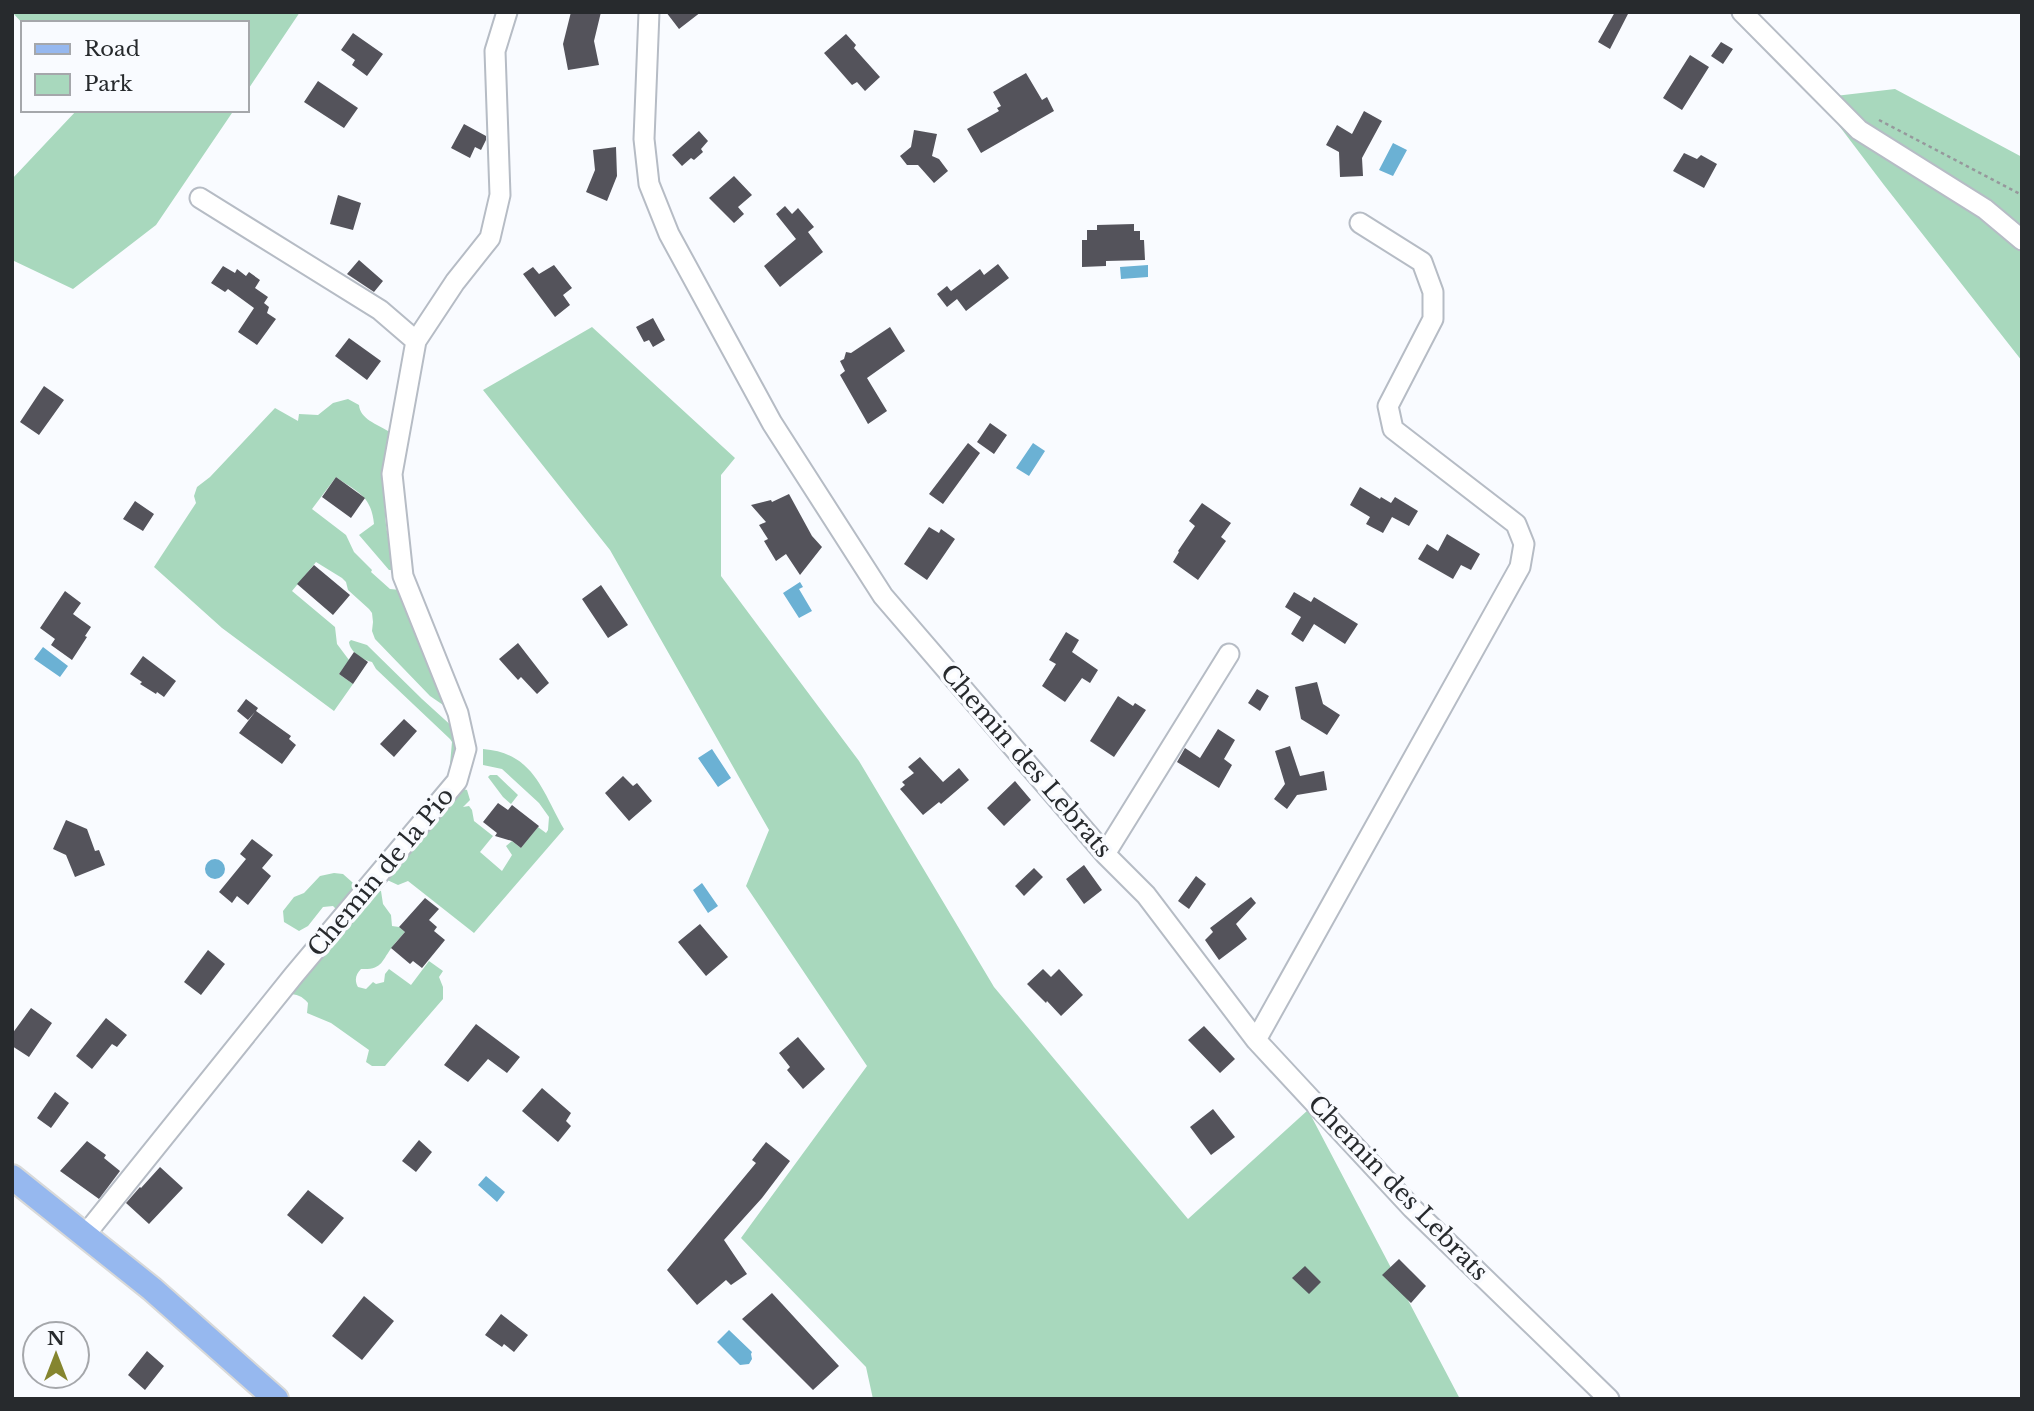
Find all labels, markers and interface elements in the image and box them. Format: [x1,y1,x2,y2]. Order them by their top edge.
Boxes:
legend [21,21,248,112]
text: Road [84,36,140,62]
text: Park [84,71,133,97]
street label: Chemin des Lebrats [935,658,1118,863]
street label: Chemin de la Pio [301,781,460,962]
street label: Chemin des Lebrats [1302,1089,1494,1286]
north arrow [21,1320,91,1390]
text: N [47,1327,65,1350]

